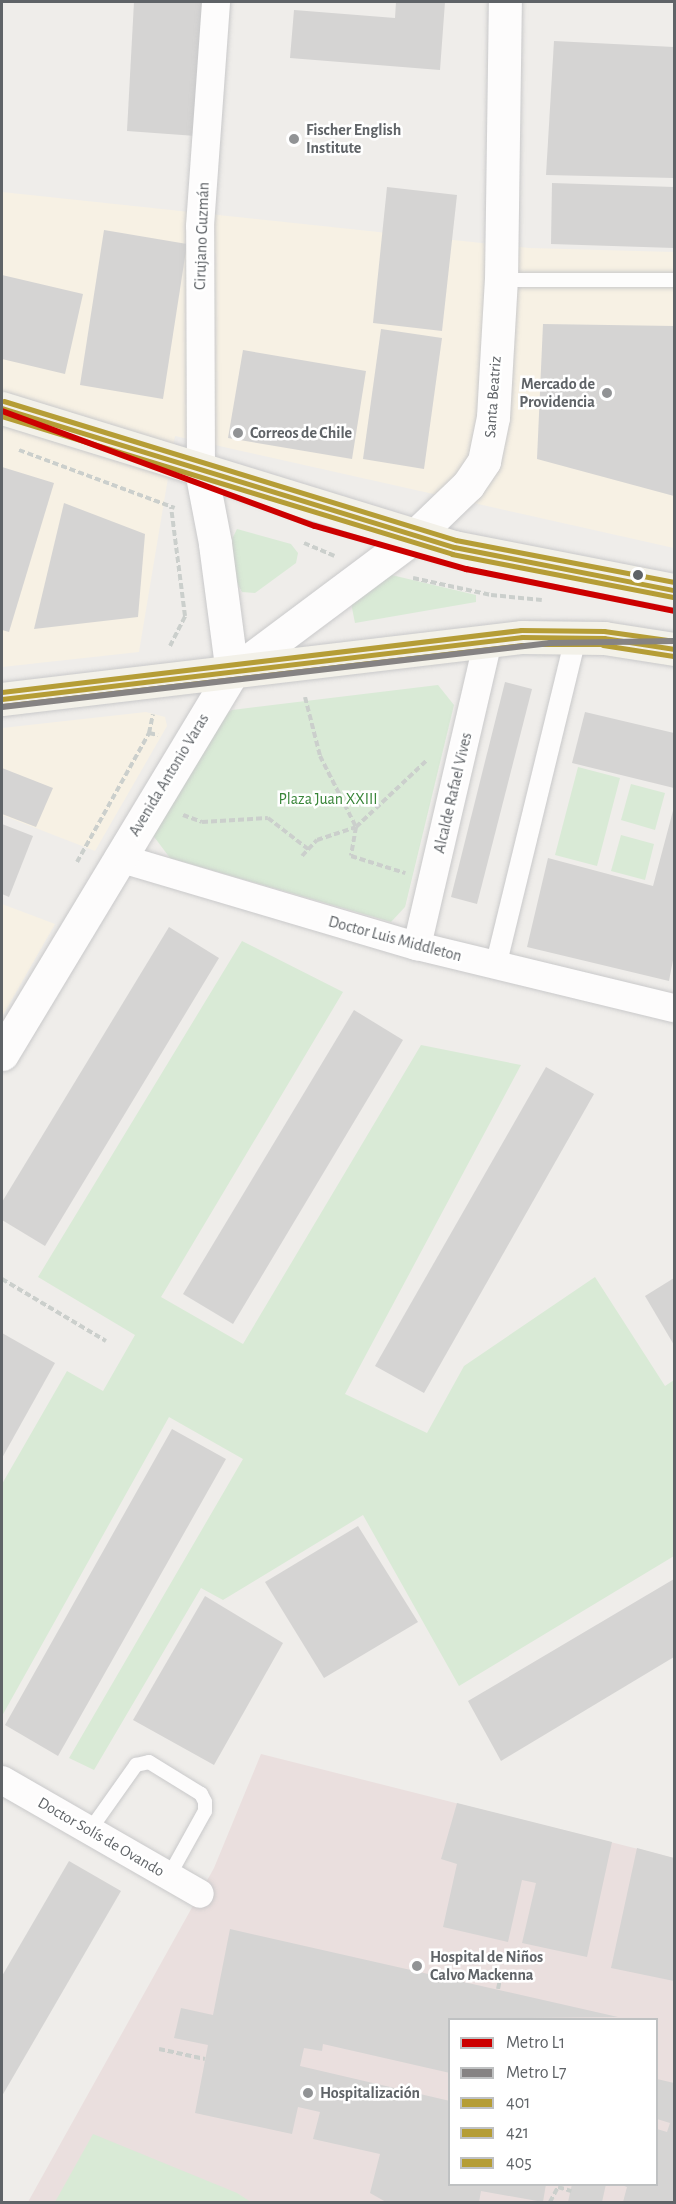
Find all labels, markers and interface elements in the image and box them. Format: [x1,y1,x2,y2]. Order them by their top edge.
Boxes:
place label: Fischer English Institute [306,120,401,158]
marker: Fischer English Institute [287,132,301,146]
street label: Cirujano Guzmán [191,182,213,290]
street label: Santa Beatriz [481,356,505,438]
place label: Mercado de Providencia [519,374,595,412]
marker: Mercado de Providencia [600,386,614,400]
place label: Correos de Chile [250,423,352,443]
marker: Correos de Chile [231,426,245,440]
unlabelled marker [632,569,644,581]
street label: Avenida Antonio Varas [125,710,213,840]
street label: Alcalde Rafael Vives [430,731,476,855]
park label: Plaza Juan XXIII [278,789,378,809]
street label: Doctor Luis Middleton [326,912,464,966]
street label: Doctor Solís de Ovando [34,1793,168,1881]
place label: Hospital de Niños Calvo Mackenna [430,1947,543,1985]
marker: Hospital de Niños Calvo Mackenna [408,1957,426,1975]
legend [448,2018,658,2186]
text: Metro L1 [506,2034,565,2052]
text: Metro L7 [506,2064,566,2082]
place label: Hospitalización [320,2083,420,2103]
marker: Hospitalización [301,2086,315,2100]
text: 401 [506,2094,530,2112]
text: 421 [506,2124,529,2142]
text: 405 [506,2154,532,2172]

